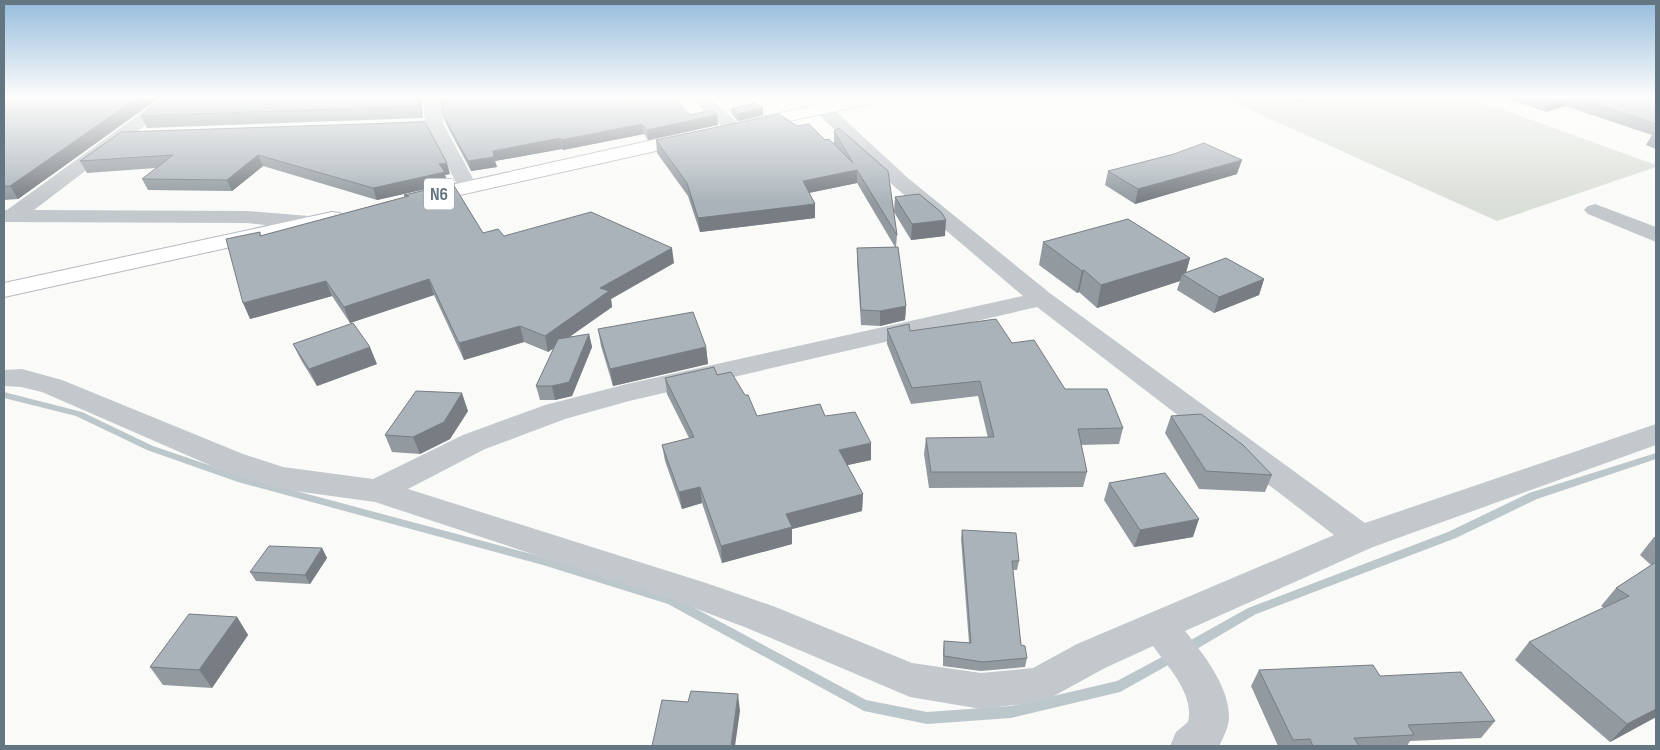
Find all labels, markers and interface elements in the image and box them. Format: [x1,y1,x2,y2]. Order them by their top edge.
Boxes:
road number: N6 [424,178,454,210]

